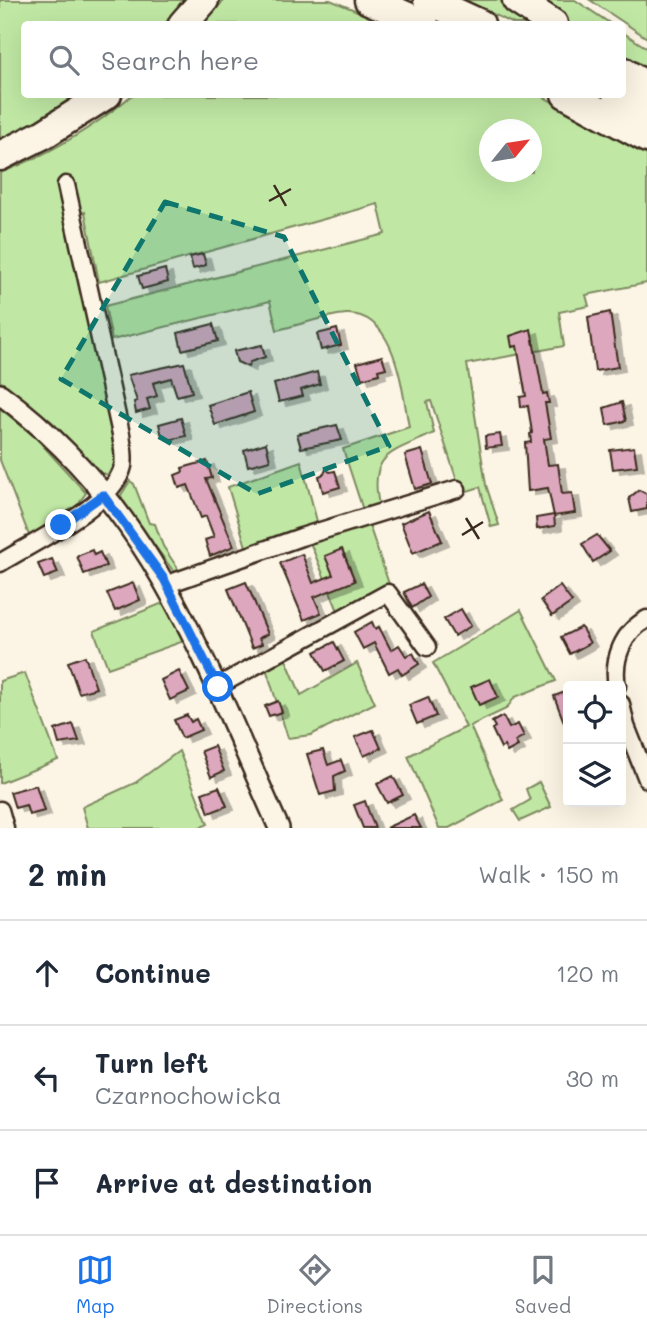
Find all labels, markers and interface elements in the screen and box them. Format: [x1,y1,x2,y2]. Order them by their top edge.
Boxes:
search box [21,21,626,98]
icon: search [45,41,83,79]
text: Search here [101,43,259,77]
north arrow [479,119,542,182]
route end [45,509,76,540]
route start [202,671,233,702]
map controls [563,681,626,807]
button: locate [563,681,626,744]
button: layers [563,744,626,807]
text: 2 min [28,854,107,894]
text: Walk · 150 m [478,859,619,889]
icon: ahead [28,954,66,992]
text: Continue [95,956,211,990]
text: 120 m [556,958,619,988]
text: Turn left [95,1046,208,1080]
icon: left [28,1059,66,1097]
text: 30 m [566,1063,619,1093]
text: Czarnochowicka [95,1080,282,1110]
icon: arrive [28,1164,66,1202]
text: Arrive at destination [95,1166,372,1200]
tab: Map [76,1251,115,1318]
tab: Directions [266,1251,363,1318]
tab: Saved [515,1251,571,1318]

